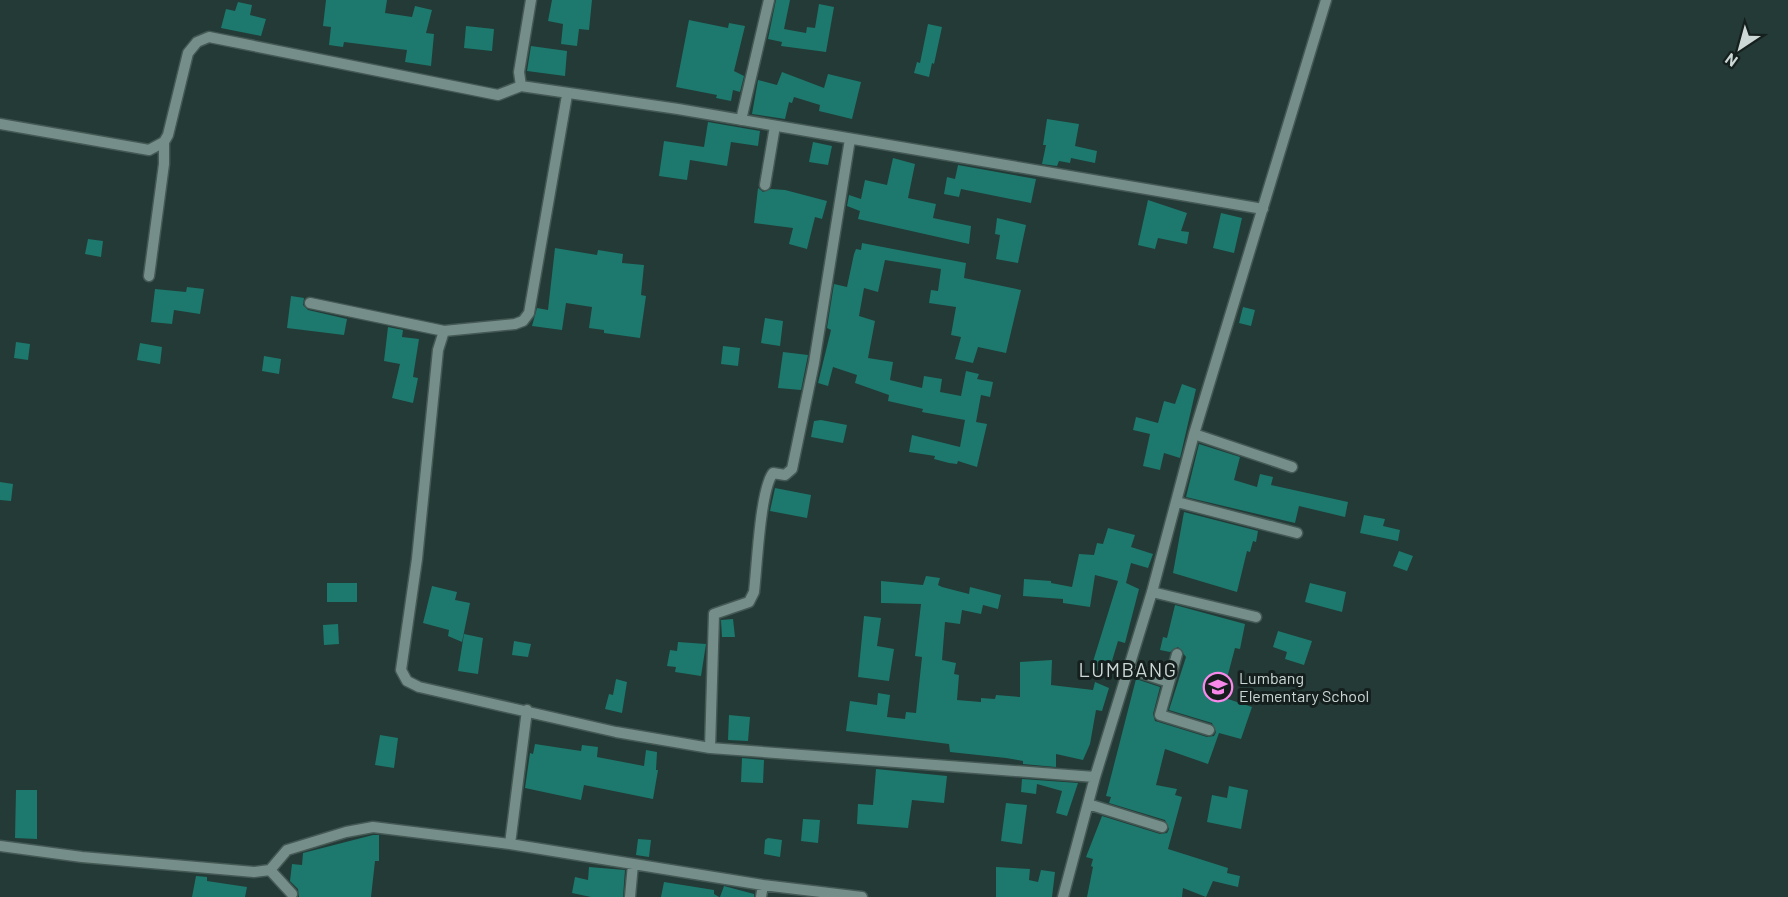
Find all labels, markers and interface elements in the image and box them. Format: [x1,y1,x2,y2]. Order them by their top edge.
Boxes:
north arrow [1710,18,1770,78]
text: N [1721,50,1741,71]
district label: LUMBANG [1078,657,1178,681]
place label: Lumbang Elementary School [1239,668,1369,705]
school or university icon: Lumbang Elementary School [1202,671,1234,703]

